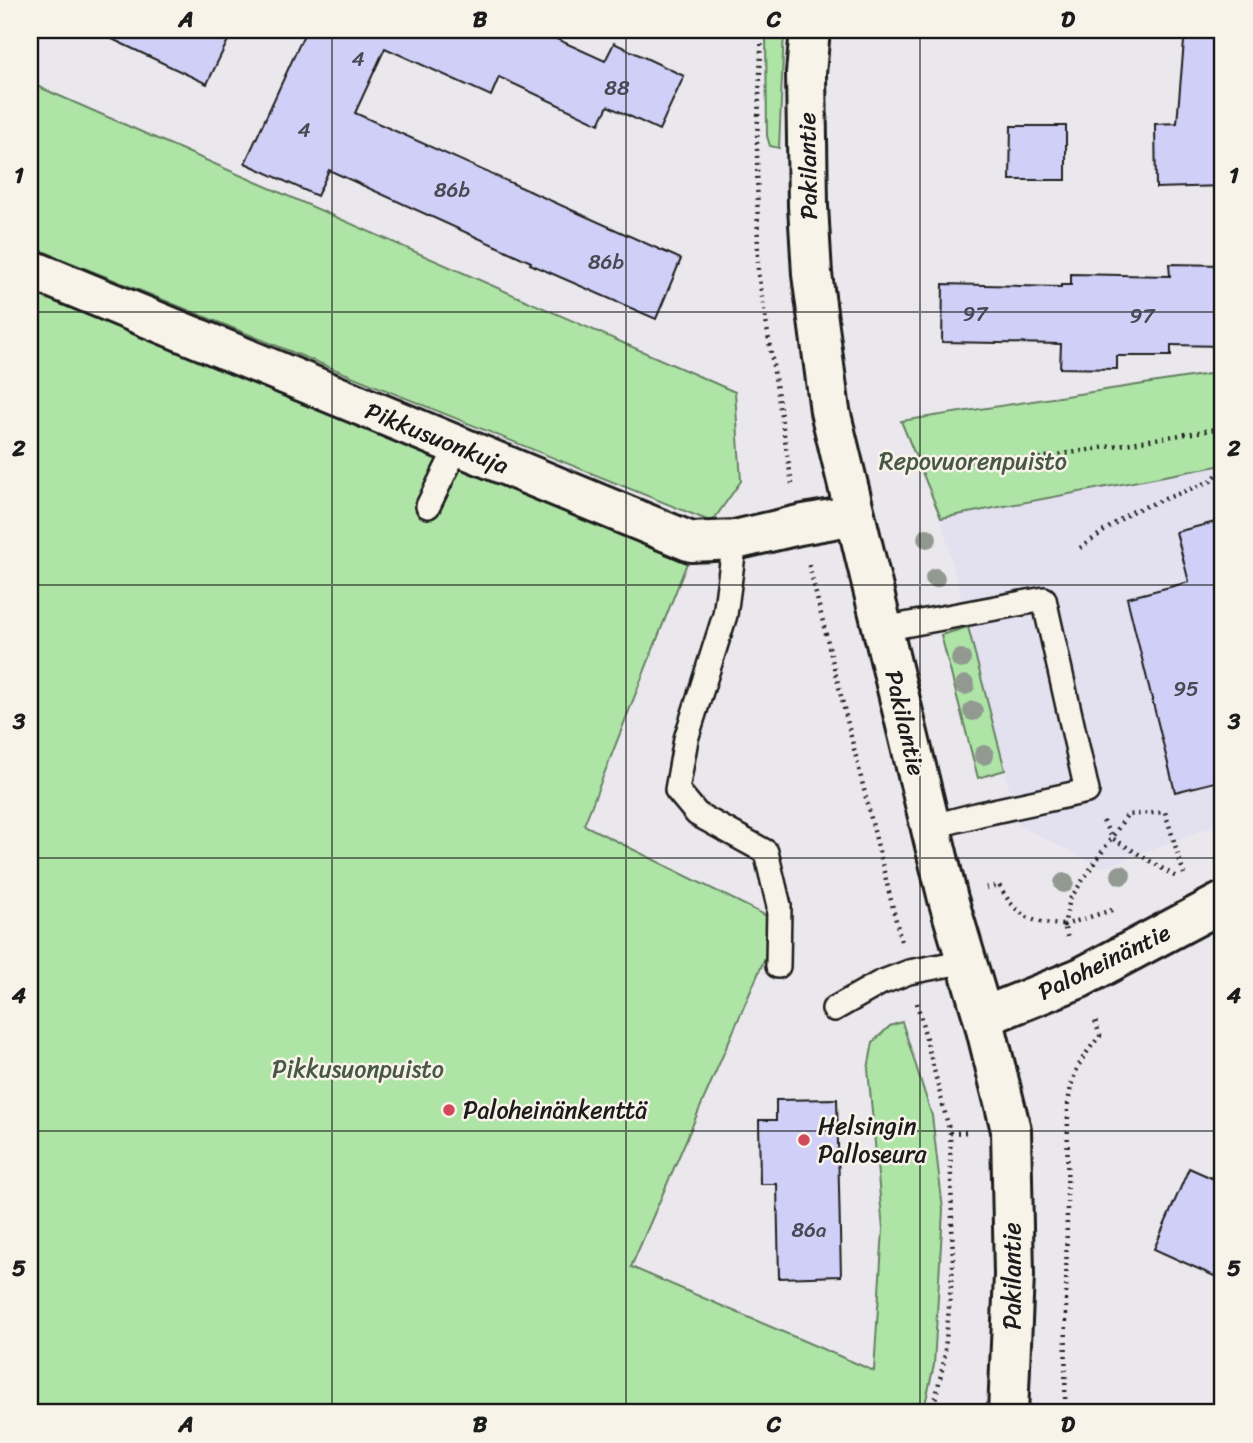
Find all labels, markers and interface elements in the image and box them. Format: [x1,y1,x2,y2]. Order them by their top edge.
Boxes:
text: A [177,0,194,40]
text: B [473,0,488,40]
text: C [766,0,782,40]
text: D [1061,0,1076,40]
house number: 4 [351,40,365,78]
house number: 88 [604,69,630,107]
house number: 4 [297,111,311,149]
street label: Pakilantie [786,112,830,220]
text: 1 [14,155,24,196]
text: 1 [1229,155,1239,196]
house number: 86b [434,171,471,209]
house number: 86b [588,243,625,281]
house number: 97 [963,295,989,333]
house number: 97 [1130,297,1156,335]
street label: Pikkusuonkuja [359,390,515,486]
text: 2 [11,428,26,469]
text: 2 [1226,428,1241,469]
park label: Repovuorenpuisto [879,440,1067,482]
street label: Pakilantie [872,666,938,780]
house number: 95 [1173,670,1199,708]
text: 3 [12,701,26,742]
text: 3 [1227,701,1241,742]
street label: Paloheinäntie [1030,912,1178,1012]
text: 4 [11,975,27,1016]
text: 4 [1226,975,1242,1016]
park label: Pikkusuonpuisto [272,1048,444,1090]
place label: Paloheinänkenttä [463,1089,648,1131]
marker: Paloheinänkenttä [441,1102,457,1118]
place label: Helsingin Palloseura [818,1105,928,1175]
marker: Helsingin Palloseura [796,1132,812,1148]
house number: 86a [791,1211,827,1249]
street label: Pakilantie [991,1222,1033,1330]
text: 5 [12,1248,26,1289]
text: 5 [1227,1248,1241,1289]
text: A [177,1404,194,1443]
text: B [473,1404,488,1443]
text: C [766,1404,782,1443]
text: D [1061,1404,1076,1443]

